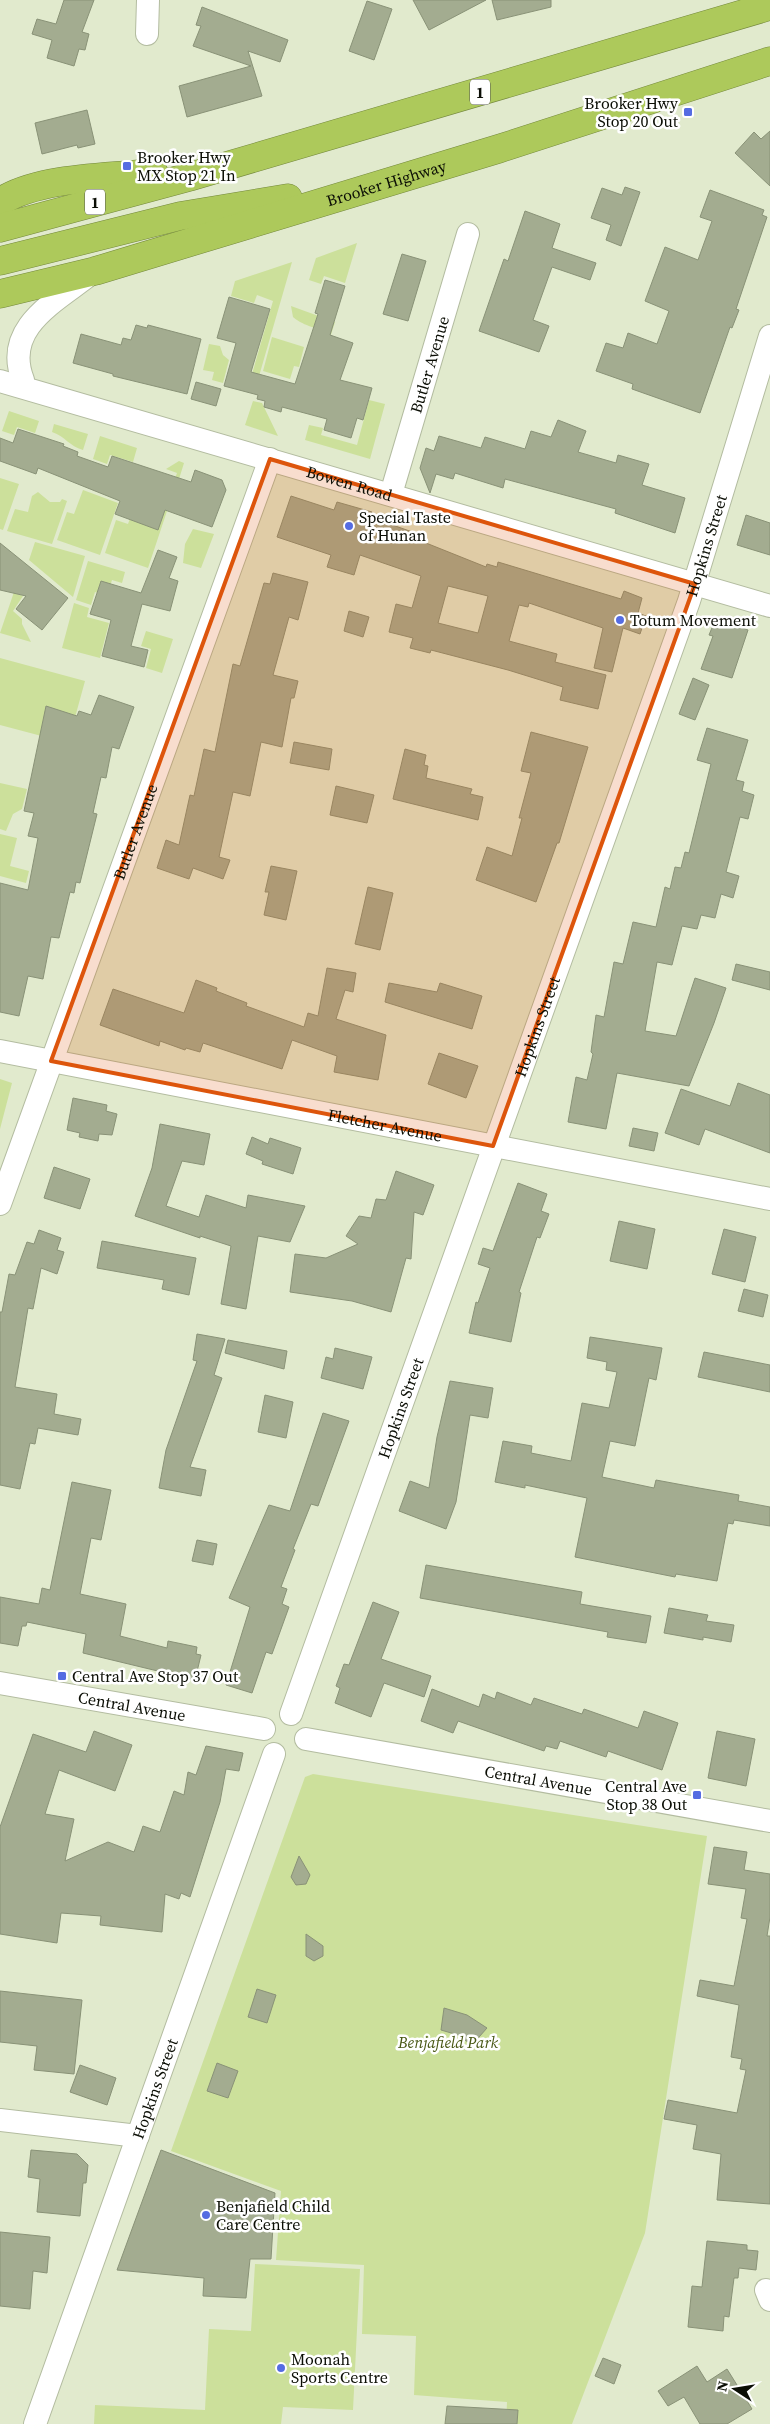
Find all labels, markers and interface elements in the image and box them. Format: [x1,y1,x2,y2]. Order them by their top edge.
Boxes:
road number: 1 [470,80,490,104]
place label: Brooker Hwy Stop 20 Out [584,92,679,132]
marker: Brooker Hwy Stop 20 Out [682,106,694,118]
place label: Brooker Hwy MX Stop 21 In [137,146,236,186]
street label: Brooker Highway [324,154,450,211]
marker: Brooker Hwy MX Stop 21 In [121,160,133,172]
road number: 1 [85,190,105,214]
street label: Butler Avenue [405,313,454,416]
street label: Bowen Road [304,460,395,506]
street label: Hopkins Street [680,491,732,599]
place label: Special Taste of Hunan [359,506,451,546]
marker: Special Taste of Hunan [343,520,355,532]
place label: Totum Movement [630,609,757,631]
marker: Totum Movement [614,614,626,626]
street label: Butler Avenue [107,781,162,883]
street label: Hopkins Street [509,973,565,1080]
street label: Fletcher Avenue [326,1103,444,1147]
street label: Hopkins Street [372,1354,429,1461]
place label: Central Ave Stop 37 Out [72,1665,239,1687]
marker: Central Ave Stop 37 Out [56,1670,68,1682]
street label: Central Avenue [76,1686,188,1726]
street label: Central Avenue [483,1760,594,1800]
place label: Central Ave Stop 38 Out [605,1775,688,1815]
marker: Central Ave Stop 38 Out [691,1789,703,1801]
park label: Benjafield Park [397,2031,498,2053]
street label: Hopkins Street [127,2035,183,2142]
place label: Benjafield Child Care Centre [216,2195,330,2235]
marker: Benjafield Child Care Centre [200,2209,212,2221]
place label: Moonah Sports Centre [291,2348,388,2388]
marker: Moonah Sports Centre [275,2362,287,2374]
north arrow [710,2364,760,2414]
text: N [711,2379,733,2393]

